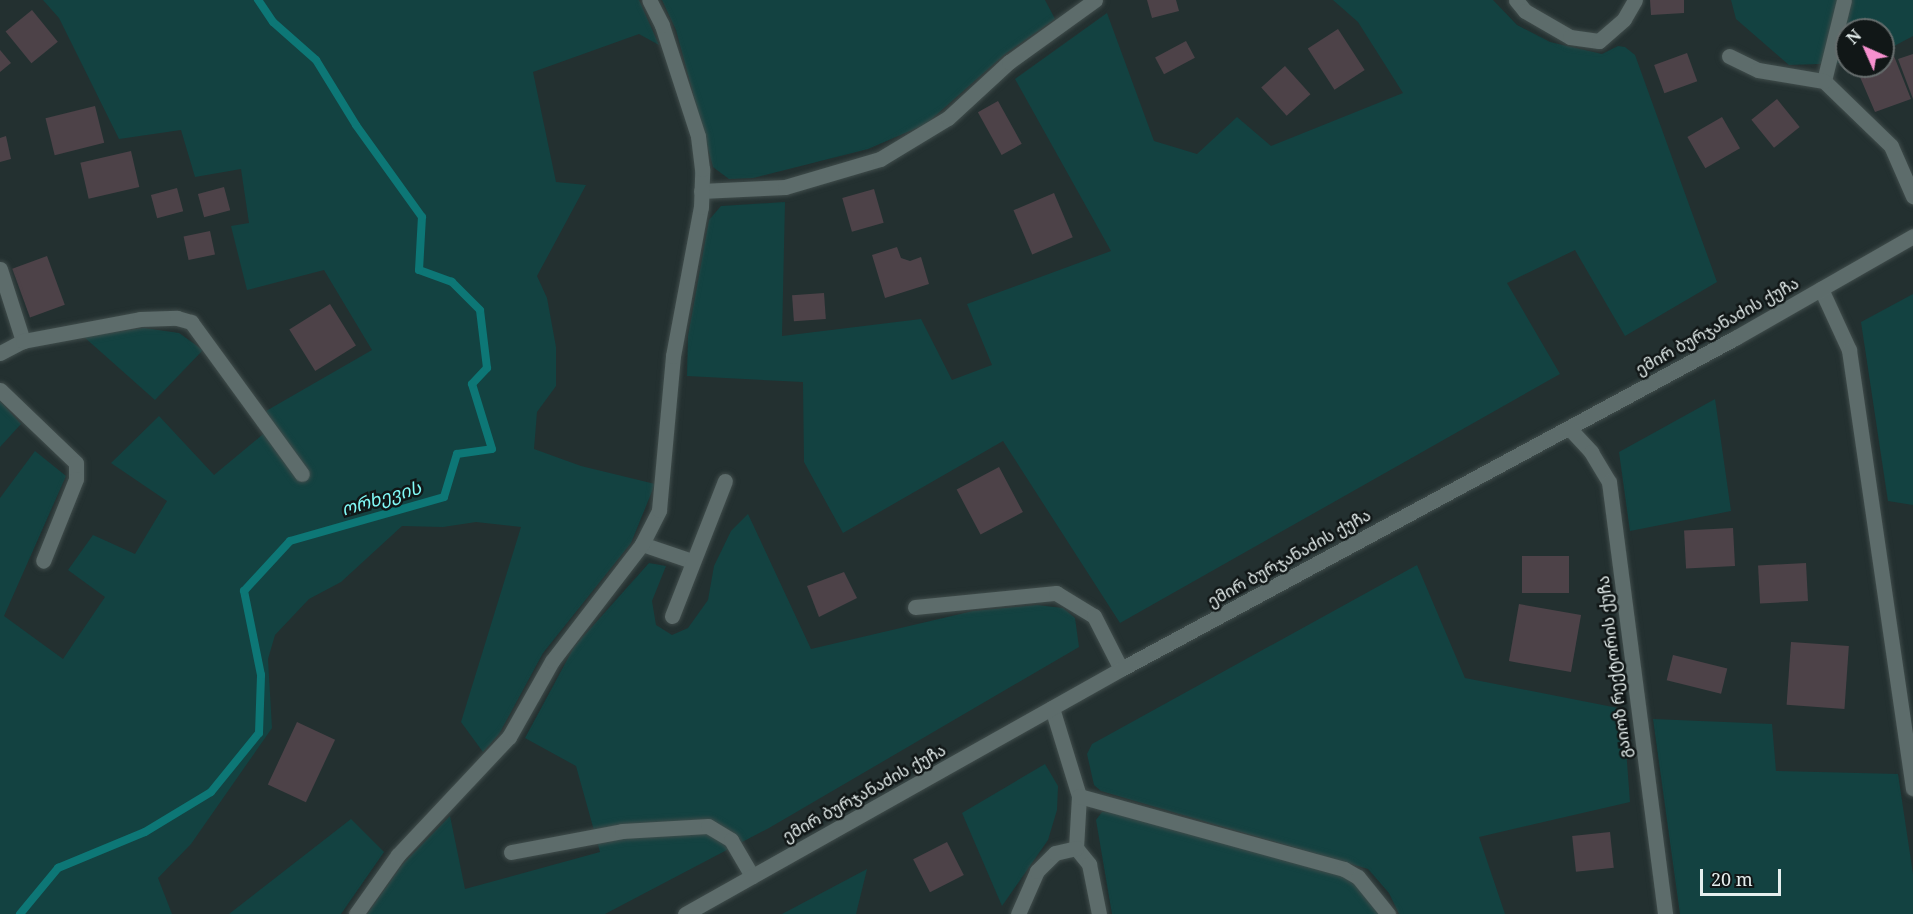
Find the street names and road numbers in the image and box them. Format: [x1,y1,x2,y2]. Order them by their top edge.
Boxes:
street label: ემირ ბურჯანაძის ქუჩა [1632,273,1802,379]
street label: ემირ ბურჯანაძის ქუჩა [1204,505,1374,611]
street label: გაიოზ რექტორის ქუჩა [1593,575,1635,759]
street label: ემირ ბურჯანაძის ქუჩა [779,740,949,846]

